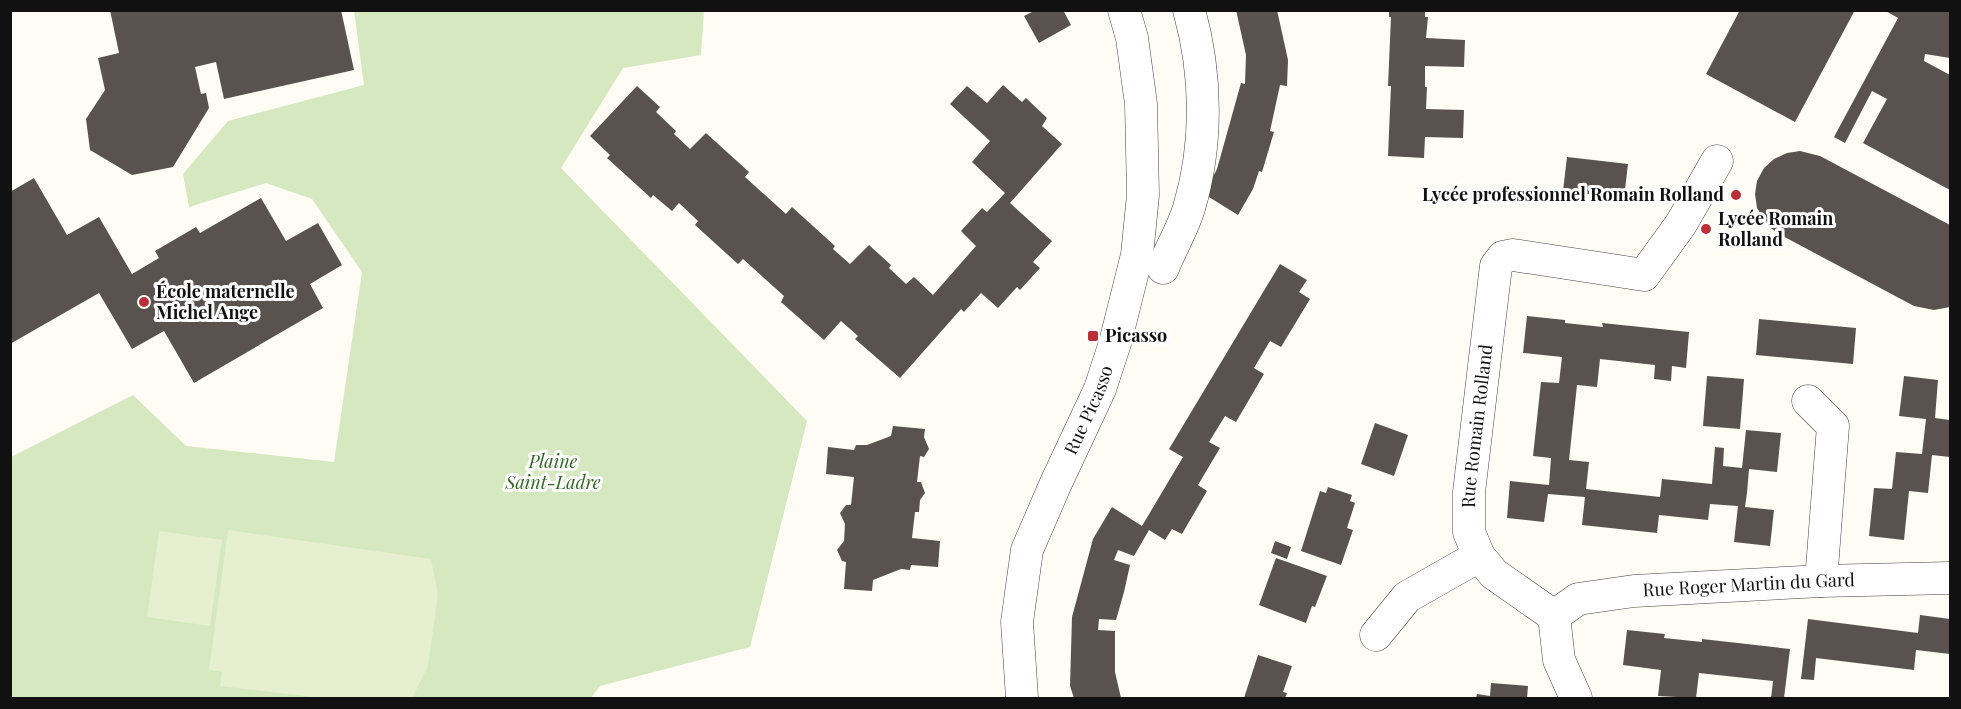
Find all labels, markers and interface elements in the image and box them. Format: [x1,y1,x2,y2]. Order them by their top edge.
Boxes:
place label: Lycée professionnel Romain Rolland [1422,182,1724,206]
marker: Lycée professionnel Romain Rolland [1729,188,1743,202]
place label: Lycée Romain Rolland [1718,206,1833,251]
marker: Lycée Romain Rolland [1699,222,1713,236]
place label: École maternelle Michel Ange [156,279,295,324]
marker: École maternelle Michel Ange [137,295,151,309]
place label: Picasso [1105,323,1167,347]
marker: Picasso [1086,329,1100,343]
street label: Rue Romain Rolland [1456,342,1498,508]
street label: Rue Picasso [1058,362,1118,458]
park label: Plaine Saint-Ladre [504,449,601,494]
street label: Rue Roger Martin du Gard [1642,567,1856,602]

